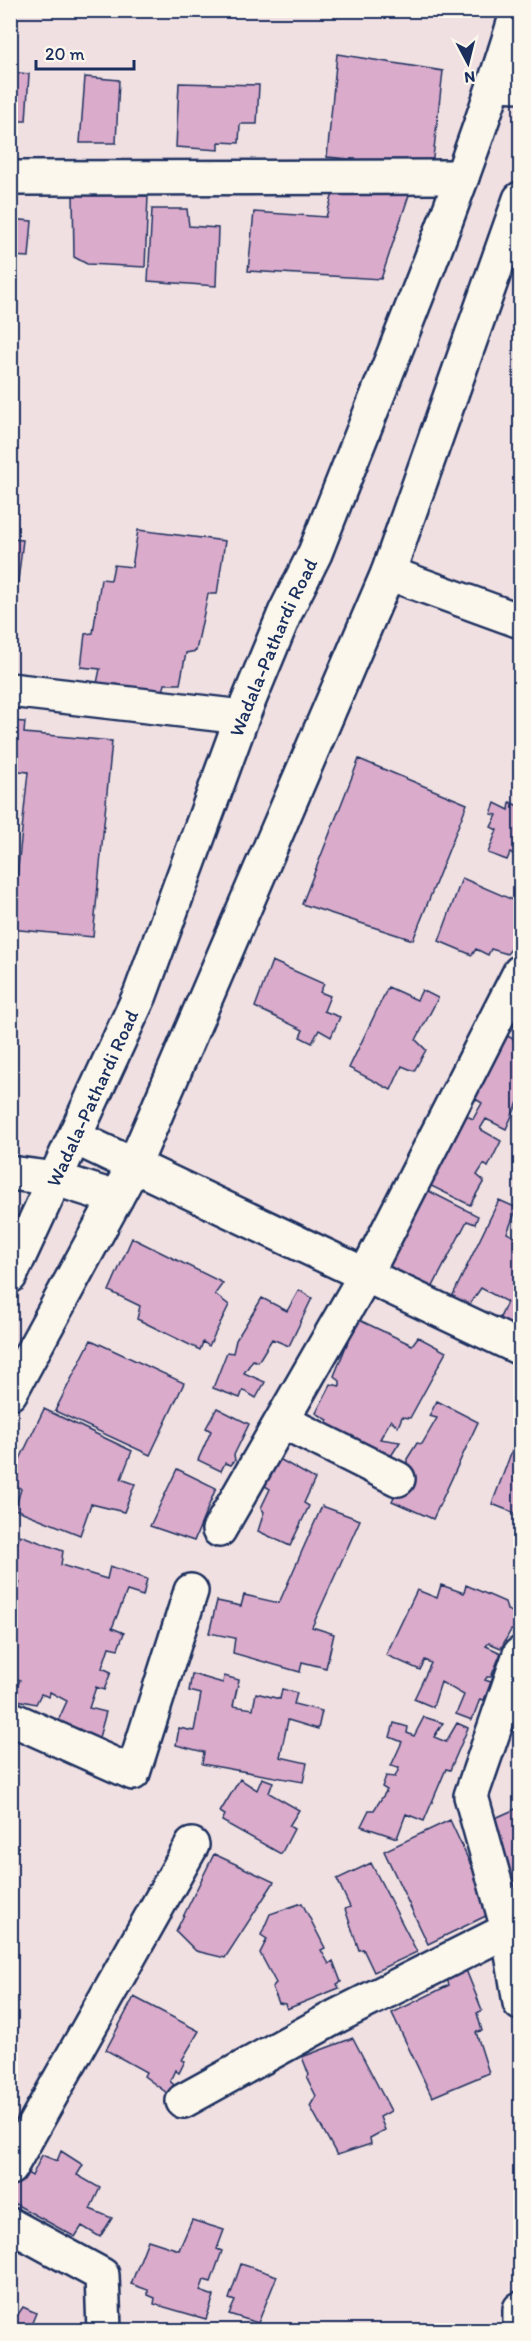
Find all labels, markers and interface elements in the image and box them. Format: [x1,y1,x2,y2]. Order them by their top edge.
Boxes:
scale bar [36,33,134,71]
north arrow [438,33,498,93]
text: 20 m [45,43,85,65]
text: N [463,67,476,87]
street label: Wadala-Pathardi Road [224,554,323,740]
street label: Wadala-Pathardi Road [41,1006,144,1190]

